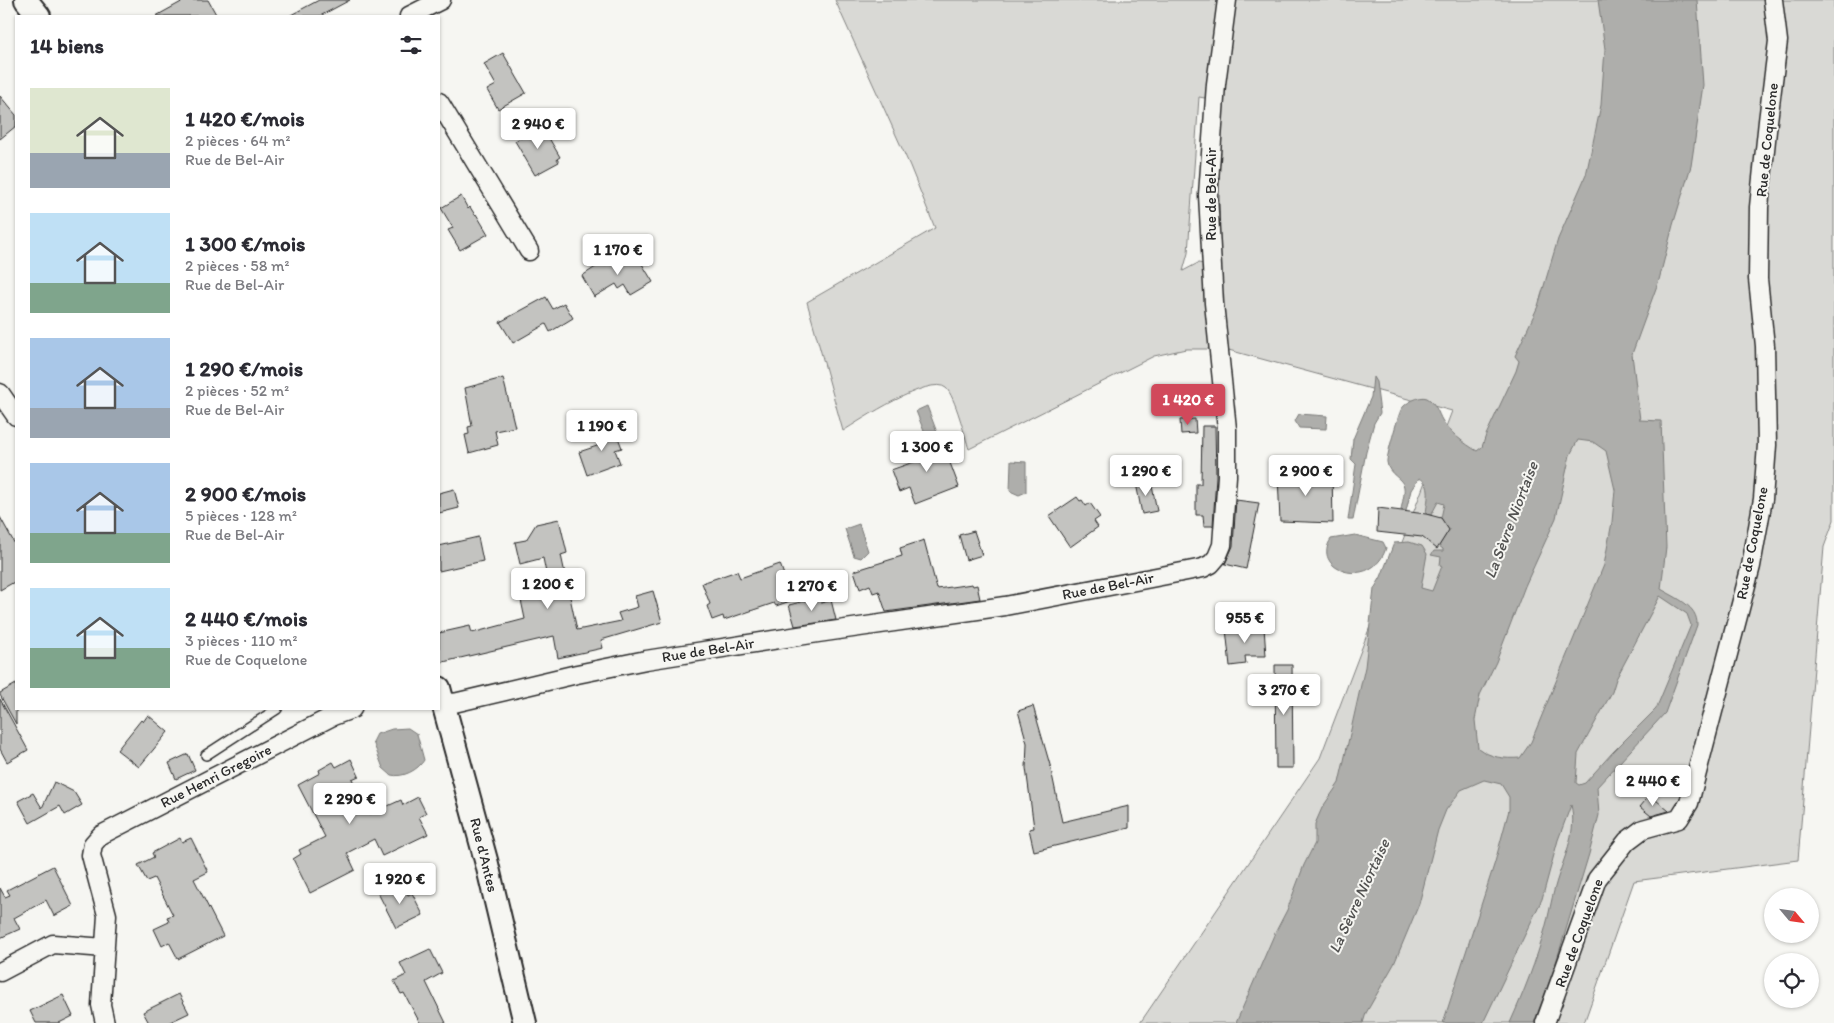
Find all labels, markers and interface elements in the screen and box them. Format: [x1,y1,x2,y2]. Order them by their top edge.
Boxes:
icon: filters [397,31,425,59]
text: 14 biens [30,33,104,58]
street label: Rue de Coquelone [1752,82,1782,198]
text: 1 420 €/mois [185,106,305,131]
icon: home [70,108,130,168]
pin: 2 940 € [492,108,584,150]
text: 2 940 € [512,114,564,133]
text: 2 pièces · 64 m² [185,131,290,150]
street label: Rue de Bel-Air [1202,147,1220,241]
text: Rue de Bel-Air [185,150,284,169]
text: 1 300 €/mois [185,231,305,256]
icon: home [70,233,130,293]
pin: 1 170 € [572,234,664,276]
text: 1 170 € [594,240,642,259]
text: 2 pièces · 58 m² [185,256,290,275]
text: Rue de Bel-Air [185,275,284,294]
text: 1 290 €/mois [185,356,303,381]
icon: home [70,358,130,418]
text: 2 pièces · 52 m² [185,381,289,400]
pin: 1 420 € [1142,384,1234,426]
text: 1 420 € [1162,390,1214,409]
text: Rue de Bel-Air [185,400,284,419]
pin: 1 190 € [556,410,648,452]
text: 1 190 € [577,416,627,435]
pin: 1 300 € [881,430,973,473]
text: 1 300 € [901,437,953,456]
pin: 1 290 € [1100,454,1192,497]
pin: 2 900 € [1260,454,1352,497]
water label: La Sèvre Niortaise [1480,458,1542,581]
text: 1 290 € [1121,461,1171,480]
text: 2 900 € [1280,461,1332,480]
text: 2 900 €/mois [185,481,306,506]
icon: home [70,483,130,543]
street label: Rue de Coquelone [1732,485,1772,601]
text: 5 pièces · 128 m² [185,506,297,525]
text: Rue de Bel-Air [185,525,284,544]
pin: 1 200 € [502,568,594,610]
street label: Rue de Bel-Air [1061,568,1156,604]
pin: 1 270 € [766,570,858,612]
text: 1 200 € [522,574,574,593]
text: 1 270 € [787,576,837,595]
pin: 955 € [1210,602,1280,644]
text: 2 440 €/mois [185,606,308,631]
icon: home [70,608,130,668]
text: 955 € [1226,608,1264,627]
text: 3 pièces · 110 m² [185,631,297,650]
street label: Rue de Bel-Air [661,634,755,666]
text: Rue de Coquelone [185,650,307,669]
pin: 3 270 € [1238,674,1330,716]
text: 3 270 € [1258,680,1310,699]
street label: Rue Henri Gregoire [157,740,275,812]
pin: 2 440 € [1607,764,1699,807]
text: 2 440 € [1626,771,1680,790]
pin: 2 290 € [304,782,396,825]
text: 2 290 € [324,789,376,808]
street label: Rue d'Antes [466,816,502,894]
water label: La Sèvre Niortaise [1324,835,1394,956]
pin: 1 920 € [354,862,446,905]
text: 1 920 € [375,869,425,888]
street label: Rue de Coquelone [1551,876,1607,990]
north arrow [1764,888,1819,942]
map controls [1764,888,1819,1008]
button: locate [1764,953,1819,1008]

